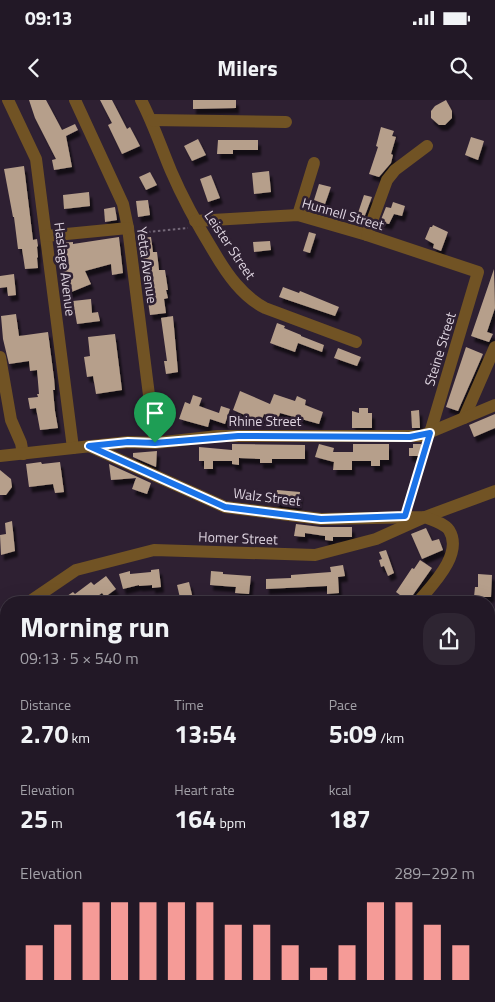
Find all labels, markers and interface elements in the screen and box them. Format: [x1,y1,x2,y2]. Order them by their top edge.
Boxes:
text: 09:13 [25,3,72,32]
text: Milers [217,51,278,85]
icon: back [20,54,48,82]
icon: search [447,54,475,82]
street label: Hunnell Street [300,192,387,235]
street label: Leister Street [200,206,261,284]
street label: Haslage Avenue [49,221,82,317]
street label: Yetta Avenue [132,225,163,305]
street label: Steine Street [418,309,461,388]
pin [134,392,176,443]
icon: arrive [141,399,169,427]
street label: Rhine Street [229,410,302,431]
street label: Walz Street [232,482,302,511]
street label: Homer Street [198,526,278,549]
text: Morning run [20,605,170,648]
button: share [423,613,475,665]
text: 09:13 · 5 × 540 m [20,646,139,670]
text: Distance [20,694,71,715]
text: Time [174,694,204,715]
text: Pace [329,694,357,715]
text: 2.70 [20,715,68,753]
text: 13:54 [174,715,237,753]
text: 5:09 [329,715,377,753]
text: km [68,727,90,748]
text: /km [377,727,404,748]
text: Elevation [20,779,74,800]
text: Heart rate [174,779,234,800]
text: kcal [329,779,352,800]
text: 25 [20,800,48,838]
text: 164 [174,800,216,838]
text: 187 [329,800,371,838]
text: m [48,812,63,833]
text: bpm [216,812,246,833]
text: Elevation [20,861,82,885]
text: 289–292 m [394,861,475,885]

